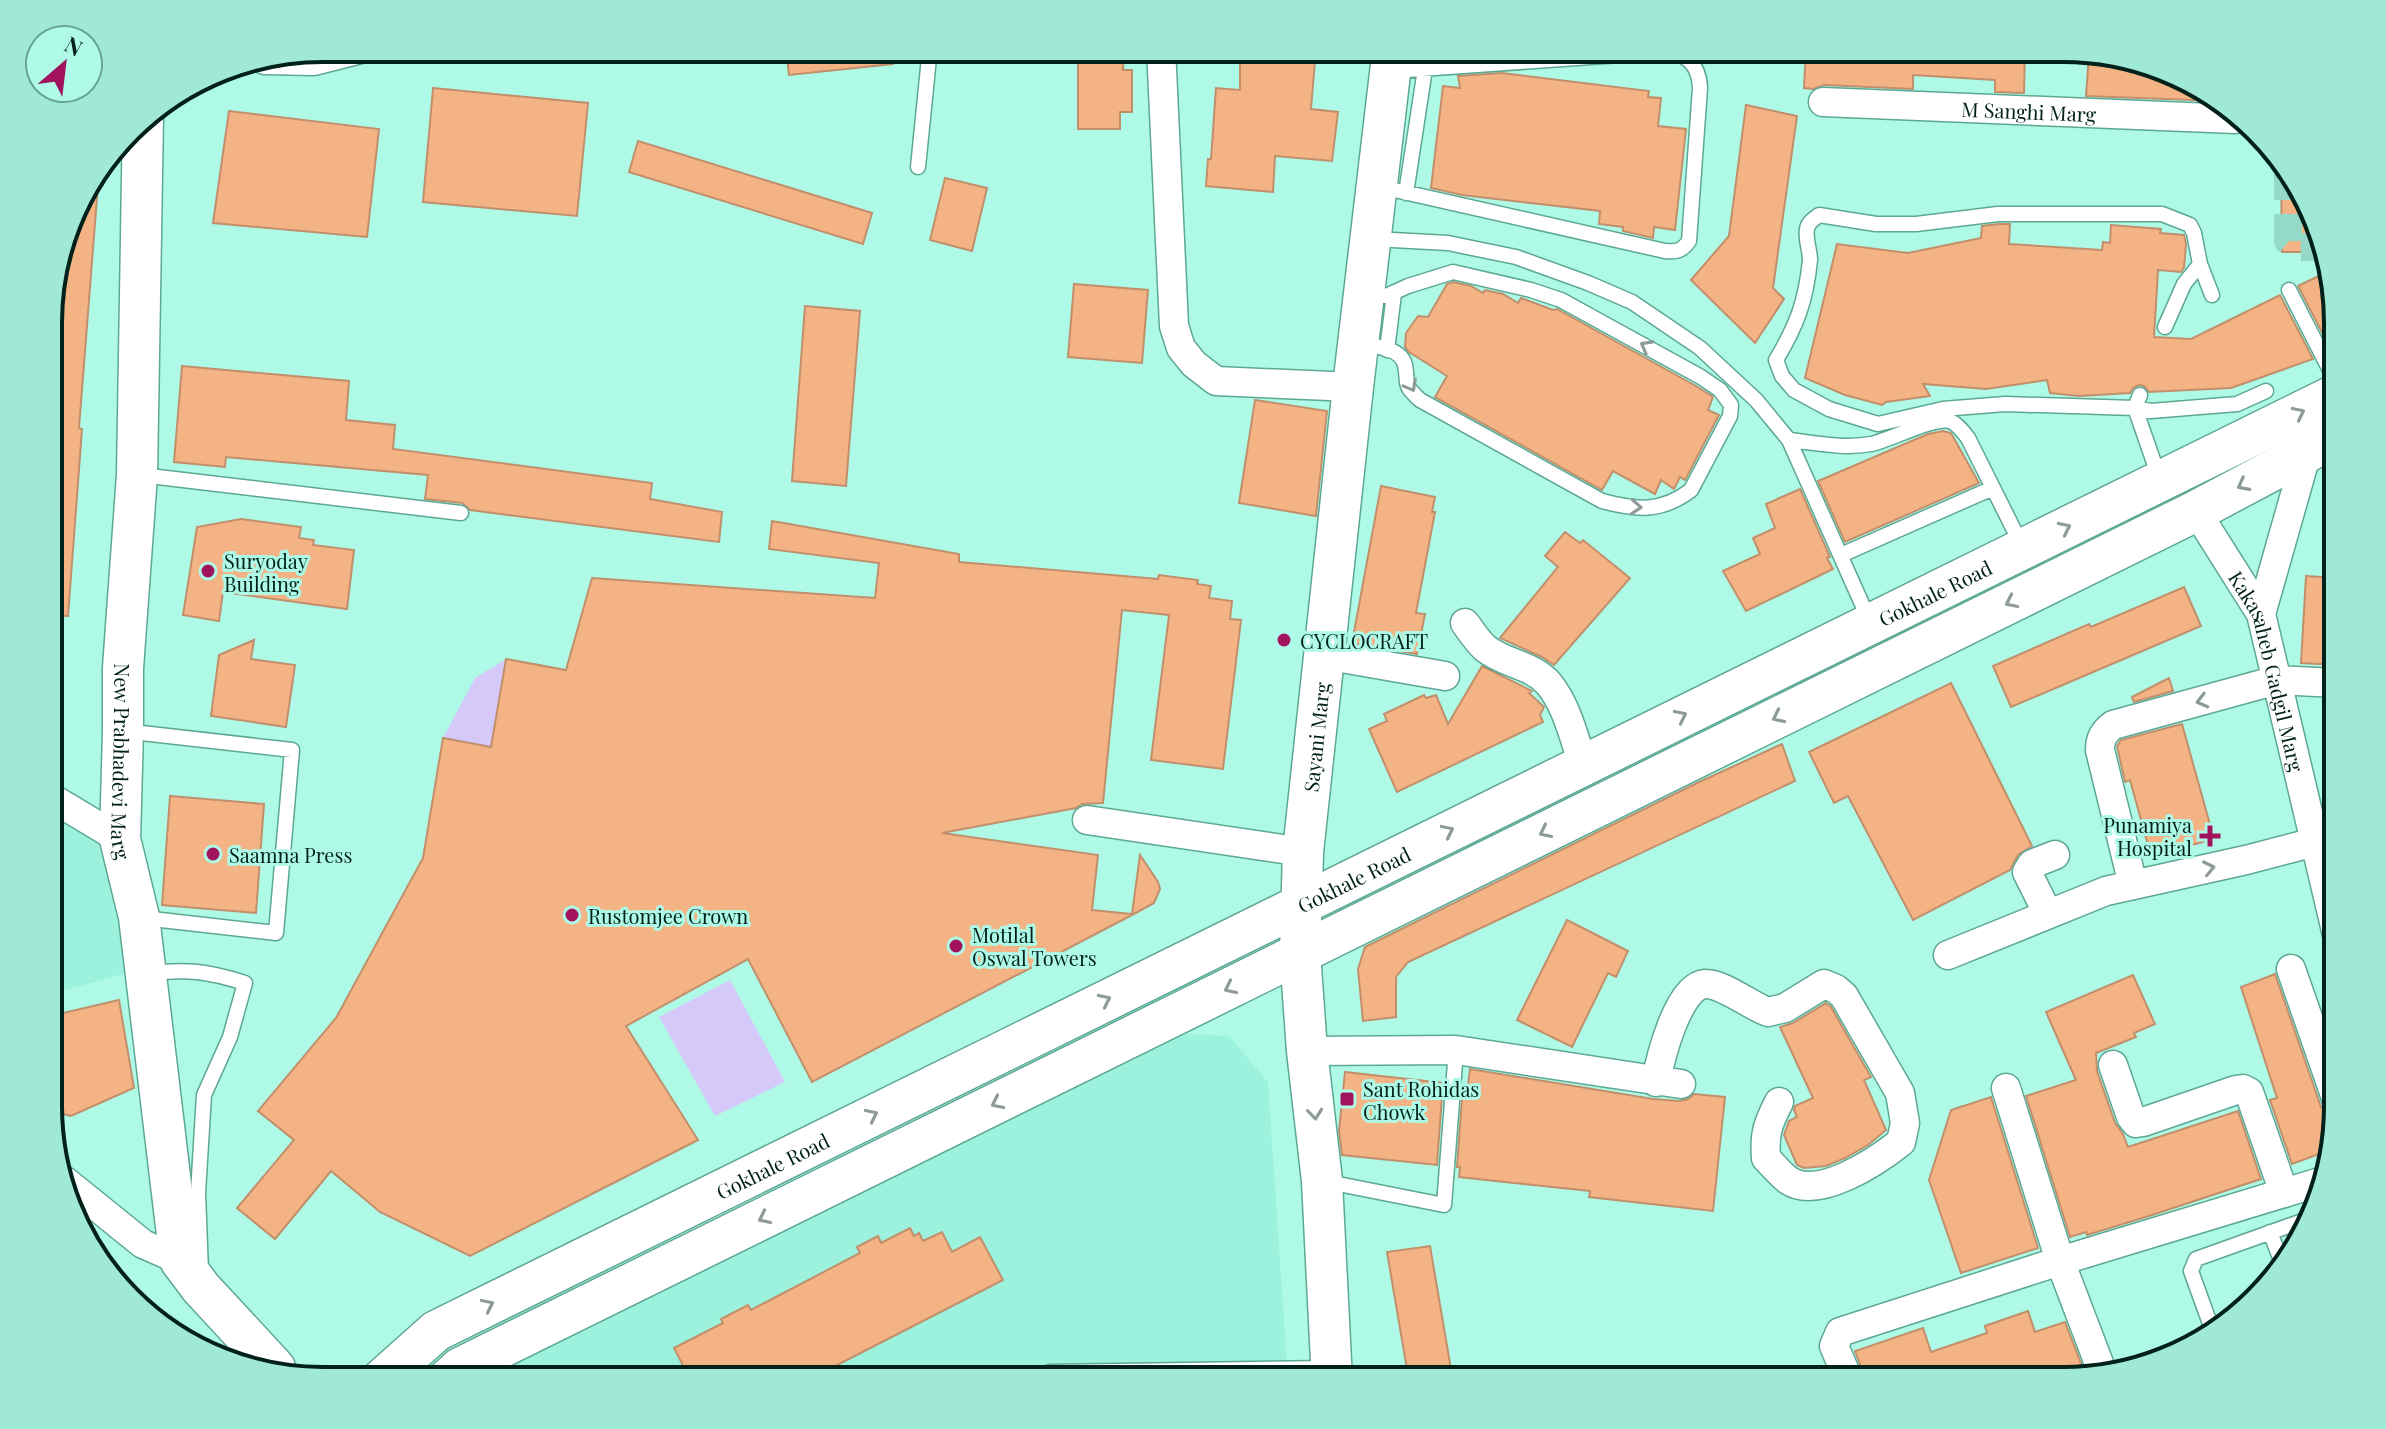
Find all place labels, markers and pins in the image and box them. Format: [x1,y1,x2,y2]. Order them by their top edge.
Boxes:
place label: Suryoday Building [224,547,308,597]
marker: Suryoday Building [199,562,217,580]
place label: CYCLOCRAFT [1300,627,1428,654]
marker: CYCLOCRAFT [1275,631,1293,649]
place label: Punamiya Hospital [2103,811,2192,861]
marker: Punamiya Hospital [2199,825,2221,847]
place label: Saamna Press [229,841,352,868]
marker: Saamna Press [204,845,222,863]
place label: Rustomjee Crown [588,902,748,929]
marker: Rustomjee Crown [563,906,581,924]
place label: Motilal Oswal Towers [972,921,1097,971]
marker: Motilal Oswal Towers [947,937,965,955]
place label: Sant Rohidas Chowk [1363,1075,1479,1125]
marker: Sant Rohidas Chowk [1338,1090,1356,1108]

